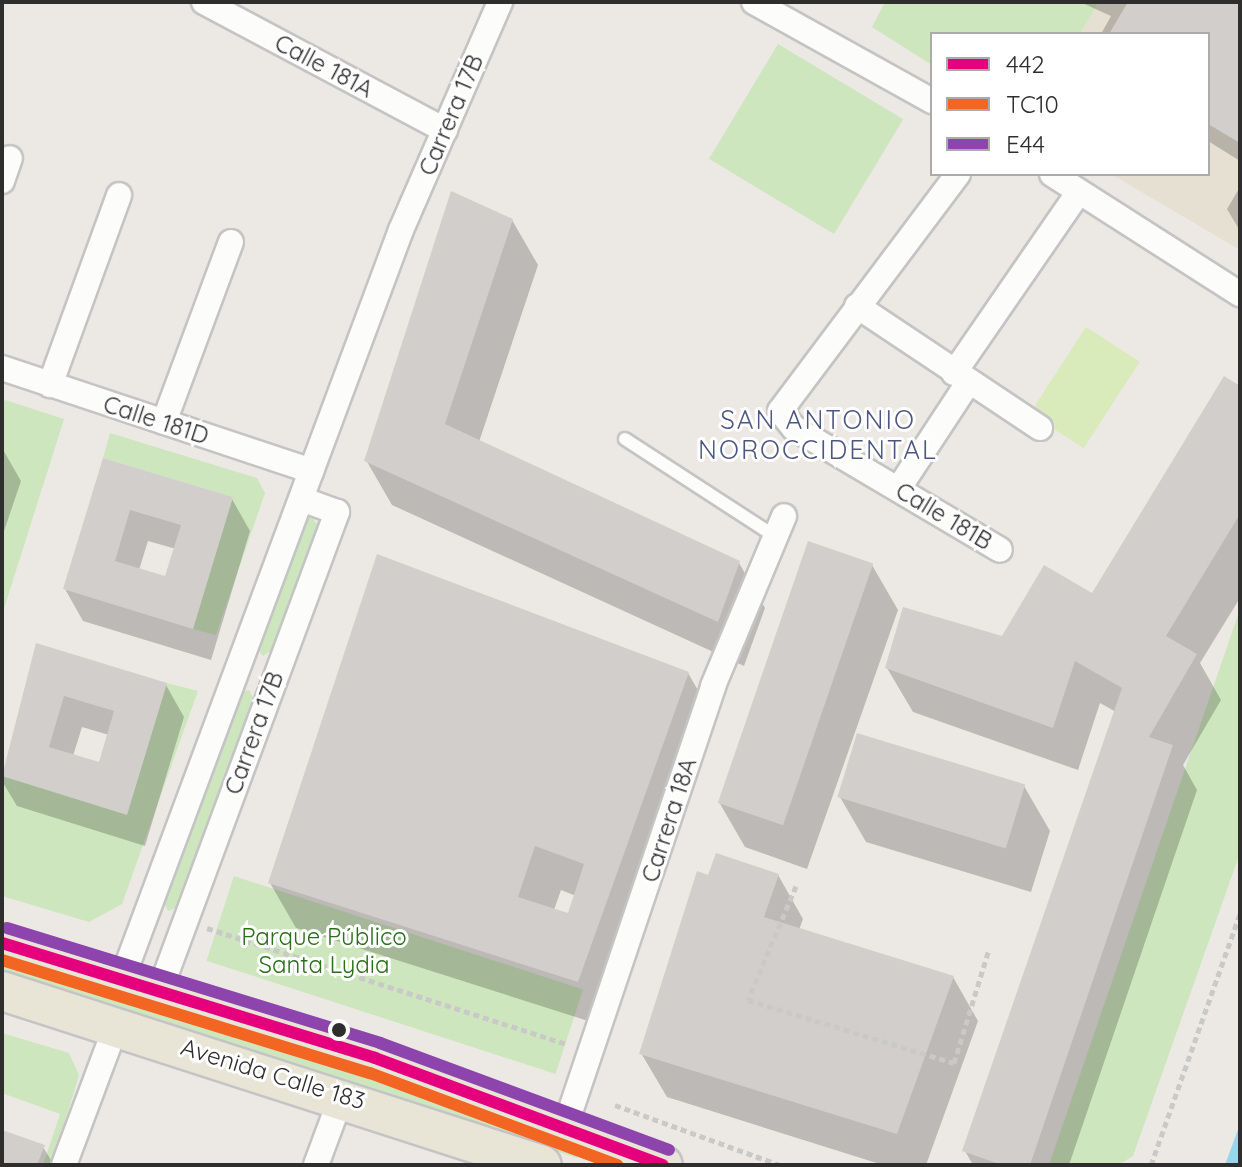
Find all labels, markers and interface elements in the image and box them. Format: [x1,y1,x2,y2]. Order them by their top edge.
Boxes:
street label: Calle 181A [270,28,378,104]
legend [930,32,1210,176]
text: 442 [1006,49,1045,79]
street label: Carrera 17B [413,50,489,180]
text: TC10 [1006,89,1059,119]
text: E44 [1006,129,1045,159]
street label: Calle 181D [100,389,212,451]
district label: SAN ANTONIO NOROCCIDENTAL [698,404,938,466]
street label: Calle 181B [891,476,997,556]
street label: Carrera 17B [218,668,290,798]
street label: Carrera 18A [635,754,703,886]
park label: Parque Público Santa Lydia [241,923,407,979]
unlabelled marker [331,1022,347,1038]
street label: Avenida Calle 183 [177,1032,369,1116]

